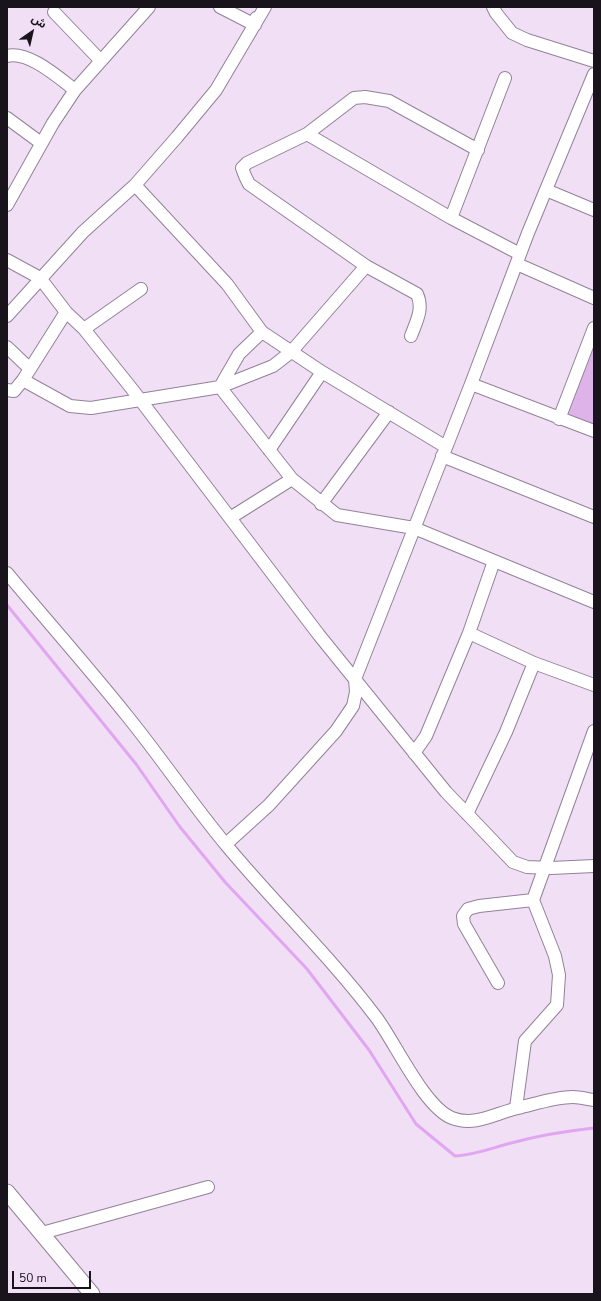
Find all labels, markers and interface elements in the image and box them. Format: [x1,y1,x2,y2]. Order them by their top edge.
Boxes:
text: ش [29,11,49,32]
north arrow [12,12,52,52]
scale bar [14,1263,93,1289]
text: 50 m [19,1270,47,1286]

